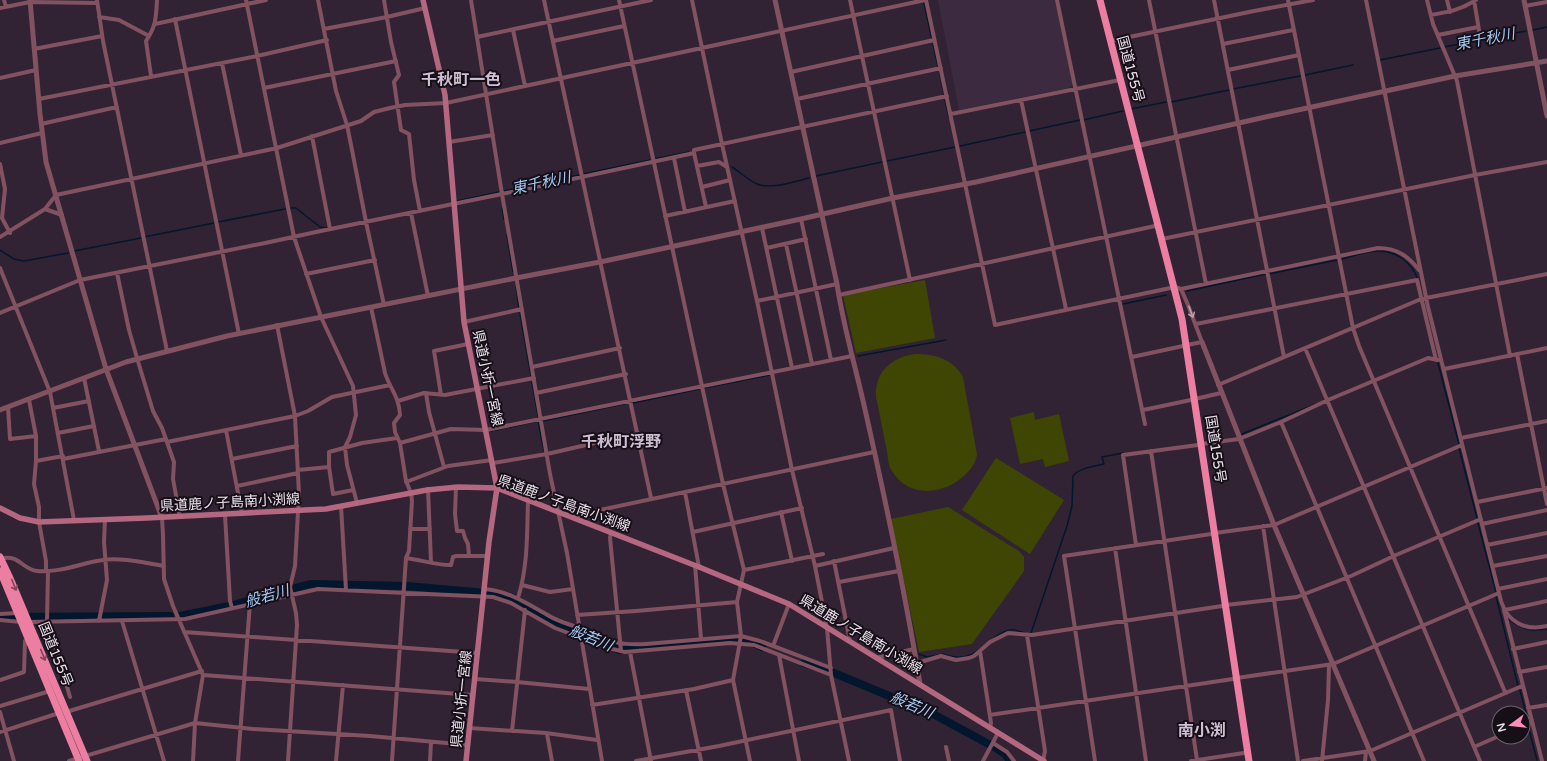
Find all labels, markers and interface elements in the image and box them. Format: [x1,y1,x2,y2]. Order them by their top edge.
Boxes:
water label: 東千秋川 [1454,24,1518,54]
street label: 国道155号 [1113,34,1148,104]
district label: 千秋町一色 [421,70,501,90]
water label: 東千秋川 [510,168,574,198]
one-way arrow [1188,306,1196,318]
street label: 県道小折一宮線 [469,328,506,428]
street label: 国道155号 [1202,414,1229,484]
district label: 千秋町浮野 [581,432,661,452]
street label: 県道鹿ノ子島南小渕線 [495,472,633,535]
street label: 県道鹿ノ子島南小渕線 [160,490,300,515]
one-way arrow [10,579,18,591]
water label: 般若川 [243,581,293,611]
street label: 県道鹿ノ子島南小渕線 [796,591,925,678]
street label: 国道155号 [35,619,76,689]
water label: 般若川 [567,621,617,656]
one-way arrow [39,649,47,661]
street label: 県道小折一宮線 [448,649,475,749]
water label: 般若川 [888,688,938,723]
north arrow [1491,705,1531,745]
district label: 南小渕 [1178,721,1226,741]
text: N [1494,722,1509,733]

